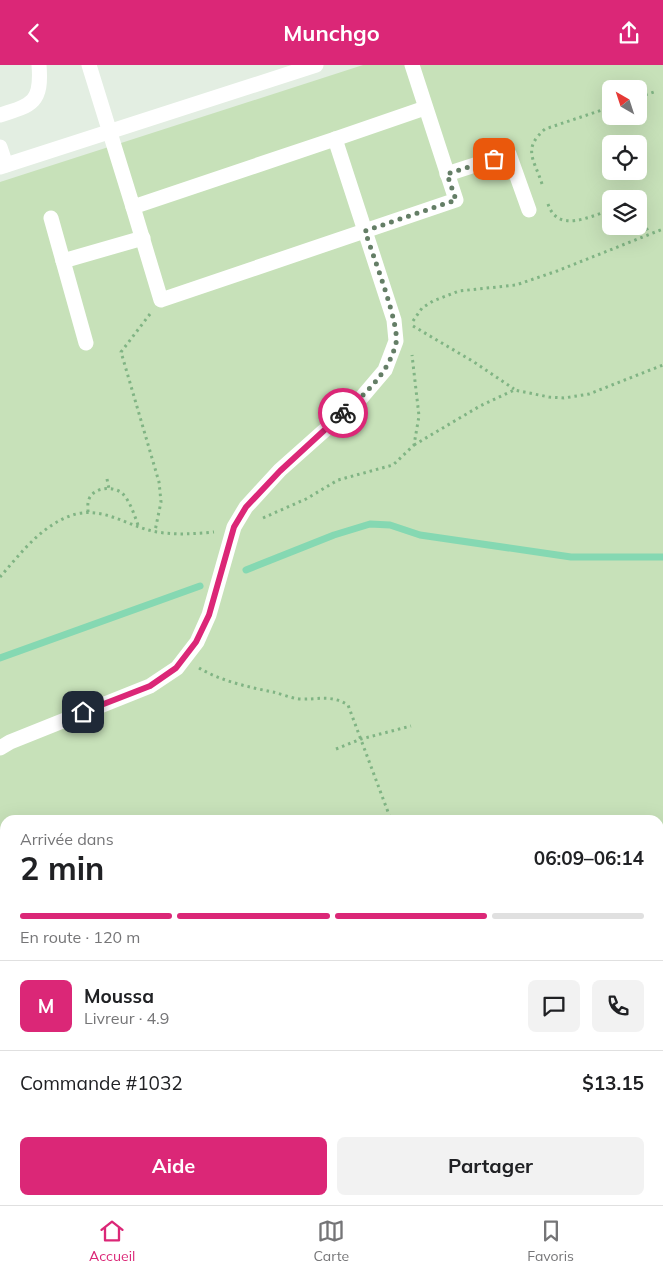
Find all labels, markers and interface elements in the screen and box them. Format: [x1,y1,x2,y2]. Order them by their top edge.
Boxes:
icon: back [20,19,48,47]
text: Munchgo [283,19,380,47]
icon: share [615,19,643,47]
north arrow [602,80,648,125]
map controls [602,80,647,235]
button: locate [602,135,647,180]
pin [473,138,515,180]
icon: bag [480,145,508,173]
button: layers [602,190,647,235]
courier [318,388,368,438]
icon: bike [329,399,357,427]
pin [62,691,104,733]
icon: home [69,698,97,726]
text: Arrivée dans [20,829,114,849]
text: 06:09–06:14 [534,846,644,870]
text: 2 min [20,848,104,888]
text: En route · 120 m [20,927,140,947]
button: chat [528,980,580,1032]
button: phone [592,980,644,1032]
text: Moussa [84,984,154,1008]
text: M [38,994,54,1018]
text: Livreur · 4.9 [84,1008,169,1028]
text: Commande #1032 [20,1071,183,1095]
text: $13.15 [582,1071,644,1095]
button: Aide [20,1137,327,1195]
button: Partager [337,1137,644,1195]
tab: Accueil [89,1217,135,1265]
tab: Carte [314,1217,349,1265]
tab: Favoris [527,1217,574,1265]

